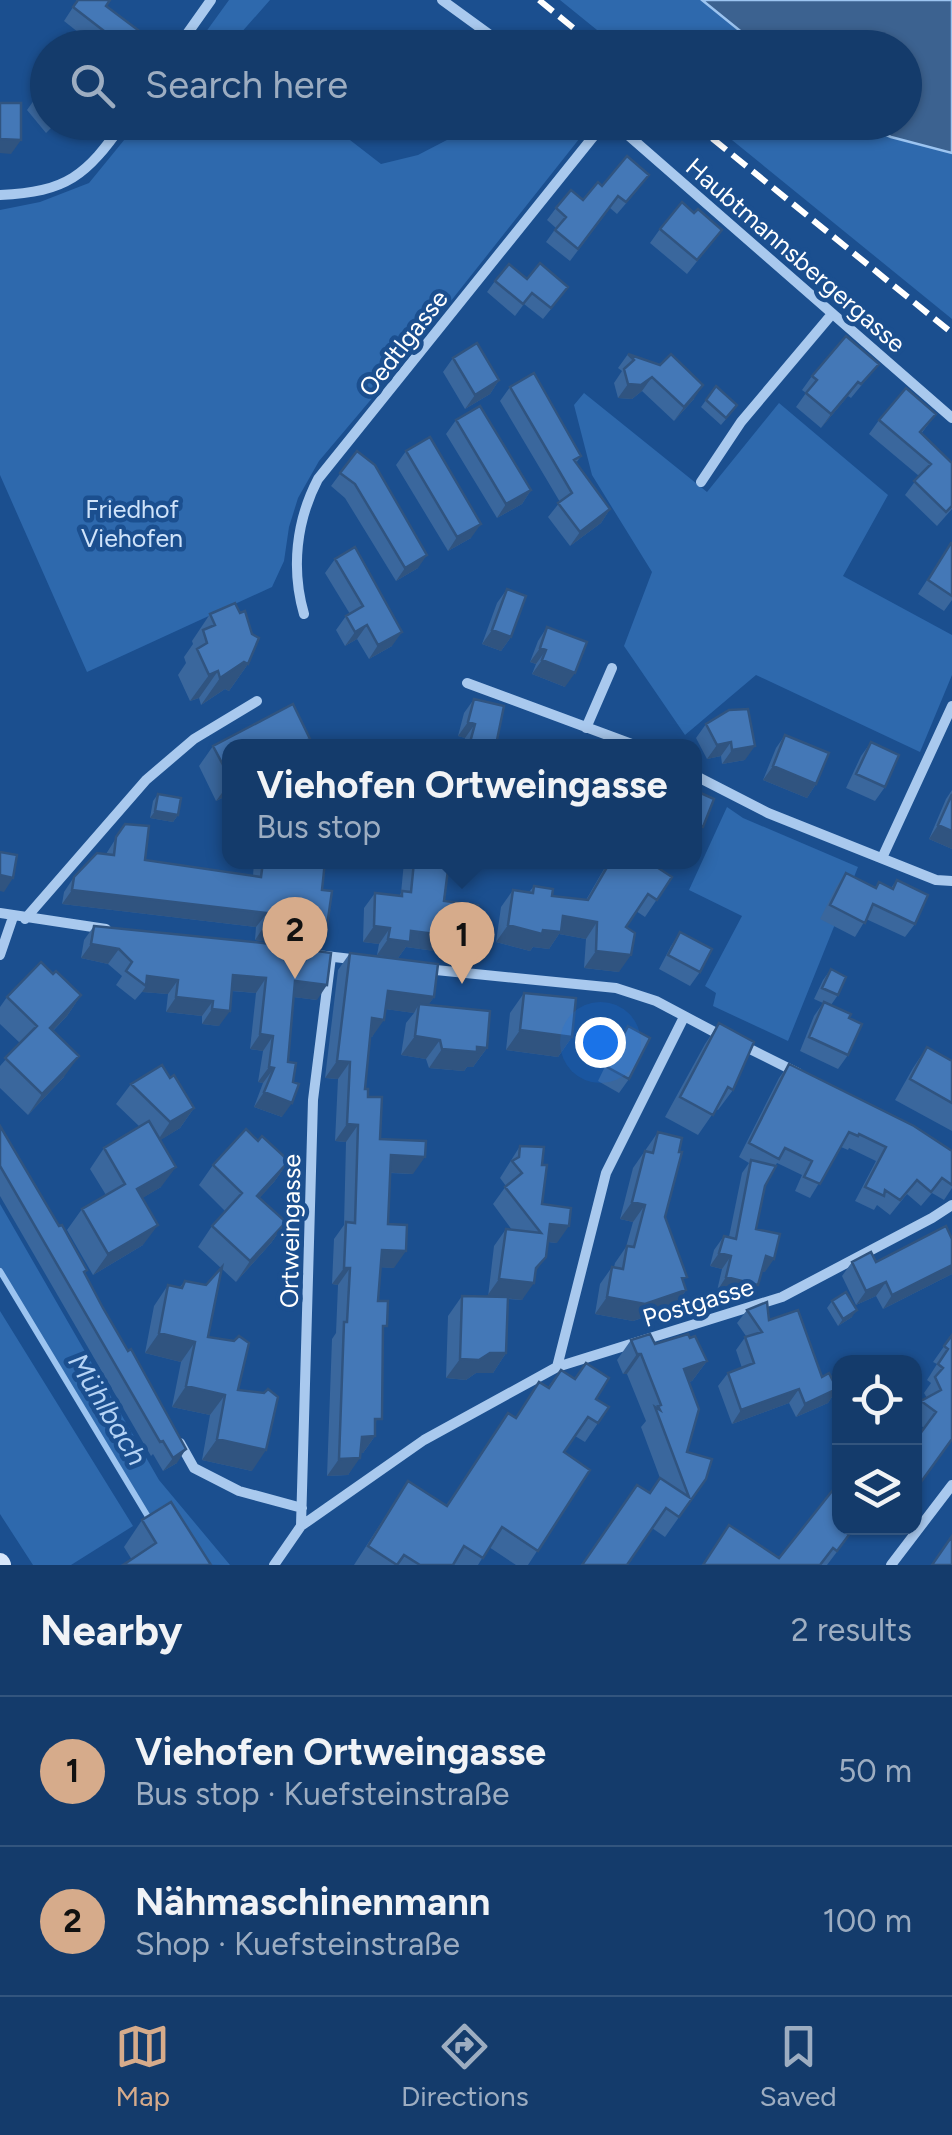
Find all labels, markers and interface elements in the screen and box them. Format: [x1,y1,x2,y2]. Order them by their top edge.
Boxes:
search box [30,30,922,140]
icon: search [65,58,120,113]
text: Search here [145,62,348,108]
street label: Haubtmannsbergergasse [680,151,912,359]
street label: Oedtlgasse [352,284,454,402]
park label: Friedhof Viehofen [81,494,183,553]
popup [222,739,702,869]
text: Viehofen Ortweingasse [256,762,668,808]
text: Bus stop [256,808,381,846]
pin: 2 [262,896,328,979]
pin: 1 [430,902,494,984]
your location [575,1017,626,1068]
street label: Ortweingasse [274,1154,306,1308]
street label: Postgasse [639,1271,757,1333]
water label: Mühlbach [61,1347,155,1471]
map controls [832,1355,922,1535]
button: locate [832,1355,922,1445]
button: layers [832,1445,922,1535]
text: Nearby [40,1605,182,1656]
text: 2 results [791,1611,912,1649]
text: Viehofen Ortweingasse [135,1729,546,1775]
text: 1 [66,1752,79,1790]
text: 50 m [838,1752,912,1790]
text: Bus stop · Kuefsteinstraße [135,1775,510,1813]
text: Nähmaschinenmann [135,1879,490,1925]
text: 2 [63,1902,82,1940]
text: 100 m [823,1902,912,1940]
text: Shop · Kuefsteinstraße [135,1925,460,1963]
tab: Map [115,2019,170,2113]
tab: Directions [401,2019,529,2113]
tab: Saved [759,2019,837,2113]

